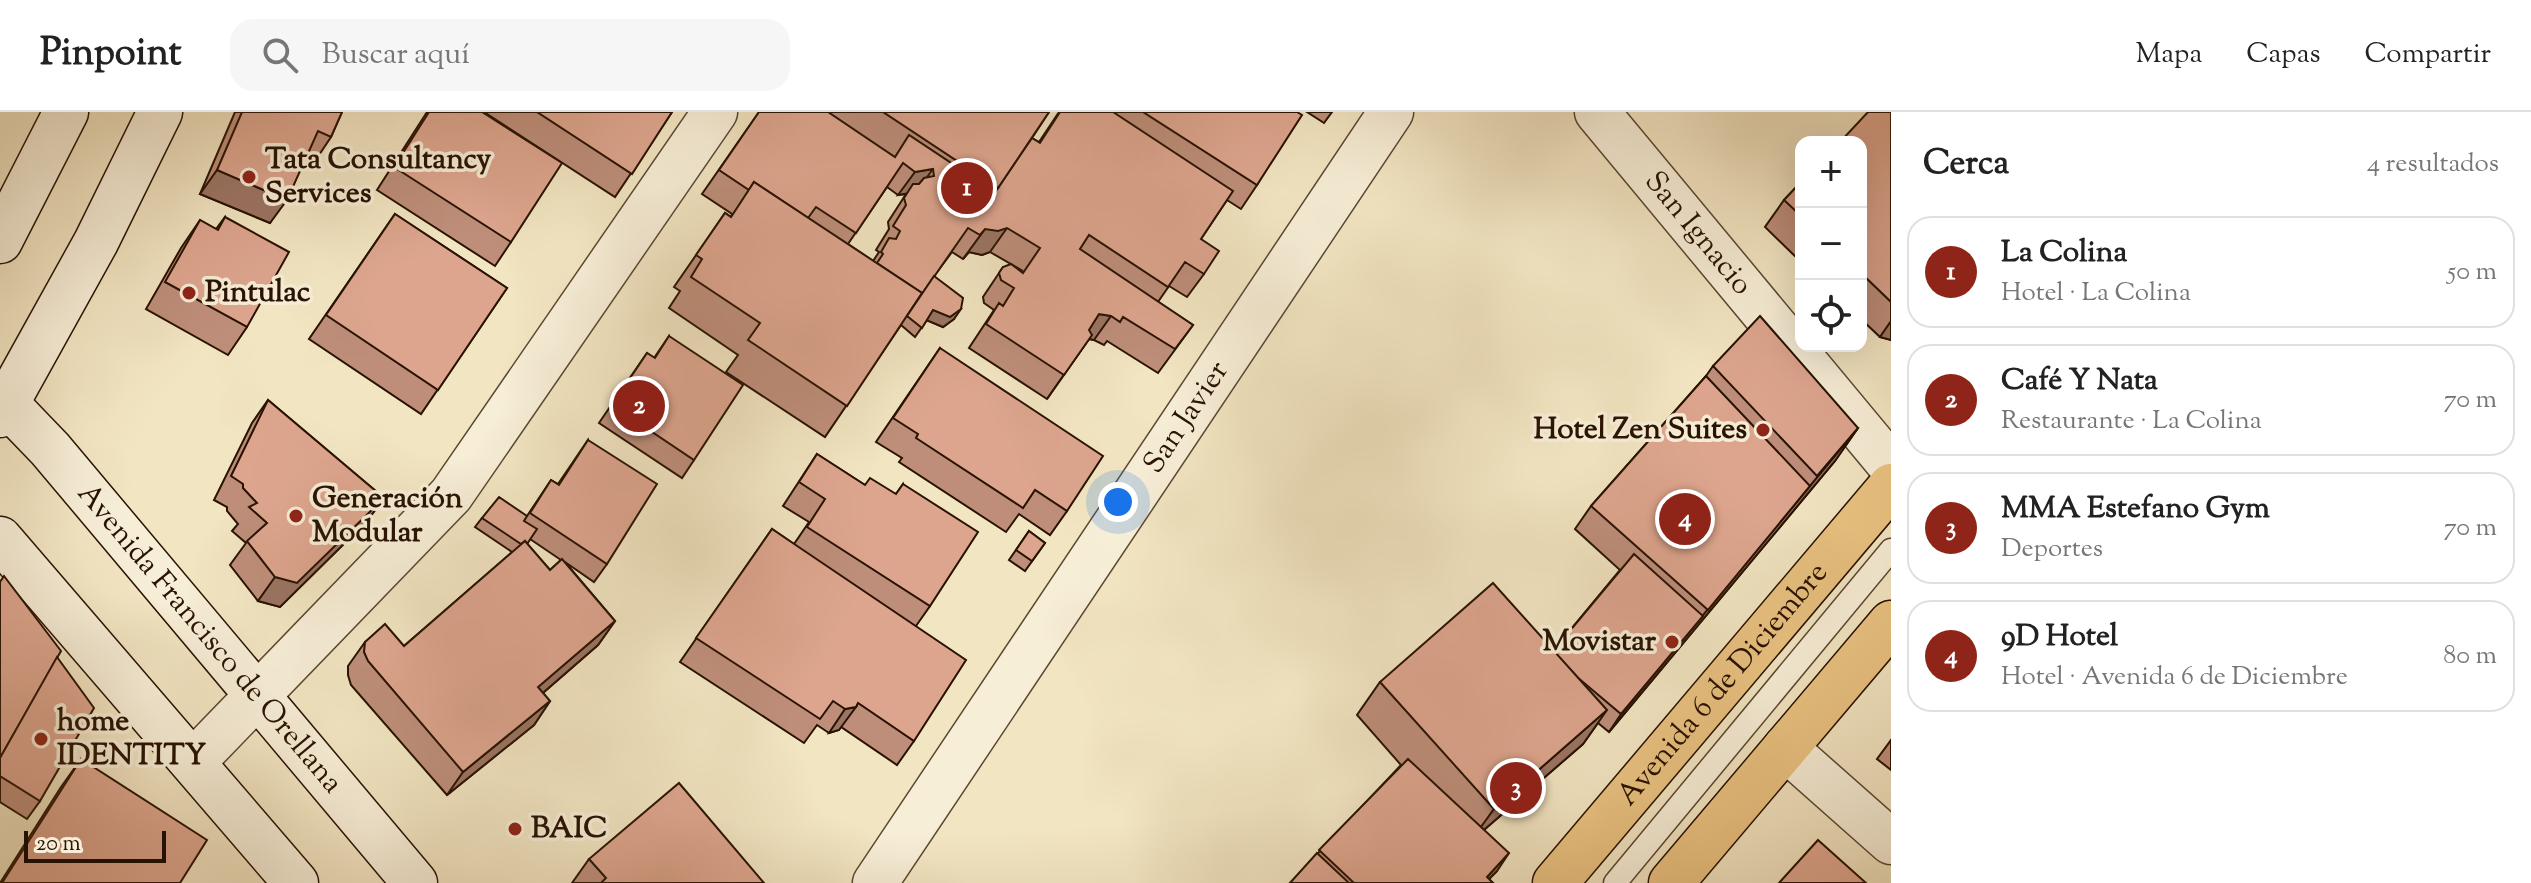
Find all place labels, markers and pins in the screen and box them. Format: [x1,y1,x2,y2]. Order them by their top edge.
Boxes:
place label: Tata Consultancy Services [265,139,491,216]
pin: 1 [941,158,993,218]
marker: Tata Consultancy Services [240,168,258,186]
place label: Pintulac [205,272,311,315]
marker: Pintulac [180,284,198,302]
pin: 2 [613,376,665,436]
place label: Hotel Zen Suites [1534,409,1747,452]
marker: Hotel Zen Suites [1754,421,1772,439]
place label: Generación Modular [312,478,463,555]
pin: 4 [1659,489,1711,549]
marker: Generación Modular [287,507,305,525]
place label: Movistar [1542,621,1657,664]
marker: Movistar [1663,633,1681,651]
place label: home IDENTITY [57,701,207,778]
marker: home IDENTITY [32,730,50,748]
pin: 3 [1490,758,1542,818]
place label: BAIC [531,808,607,851]
marker: BAIC [506,820,524,838]

